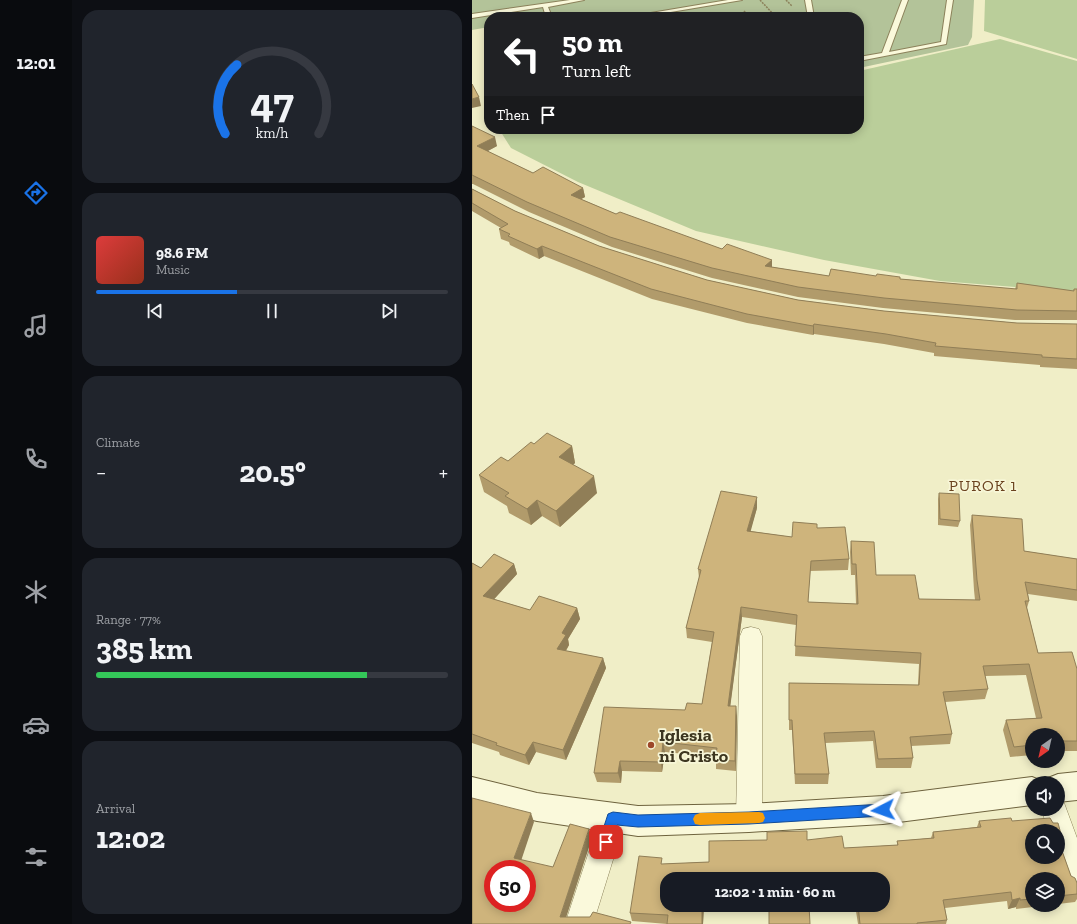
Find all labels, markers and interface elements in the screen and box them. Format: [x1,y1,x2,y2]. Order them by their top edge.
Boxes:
text: 50 m [562,26,623,59]
icon: left [496,28,548,80]
text: 12:01 [16,52,56,74]
text: Turn left [562,60,631,82]
text: 47 [250,78,294,128]
icon: arrive [537,104,559,126]
text: Then [496,106,529,124]
text: km/h [256,125,288,142]
icon: directions [22,179,50,207]
text: 98.6 FM [156,244,208,262]
text: Music [156,262,190,277]
icon: previous [144,300,166,322]
icon: pause [261,300,283,322]
icon: next [378,300,400,322]
icon: music [22,312,50,340]
text: Climate [96,435,140,450]
icon: phone [22,445,50,473]
text: 20.5° [239,454,306,490]
text: − [96,459,106,486]
text: + [439,459,448,486]
district label: PUROK 1 [949,476,1017,495]
icon: climate [22,578,50,606]
text: Range · 77% [96,612,161,627]
text: 385 km [96,631,192,667]
icon: car [22,711,50,739]
place label: Iglesia ni Cristo [659,724,729,767]
north arrow [1025,728,1065,768]
map controls [1025,728,1065,912]
marker: Iglesia ni Cristo [646,740,656,750]
button: sound [1025,776,1065,816]
position arrow [862,789,904,831]
text: Arrival [96,801,135,816]
text: 12:02 [96,820,165,856]
button: search [1025,824,1065,864]
pin [589,825,623,859]
icon: arrive [595,831,617,853]
icon: filters [22,843,50,871]
speed limit sign: 50 [484,860,536,912]
button: layers [1025,872,1065,912]
text: 12:02 · 1 min · 60 m [715,883,835,901]

